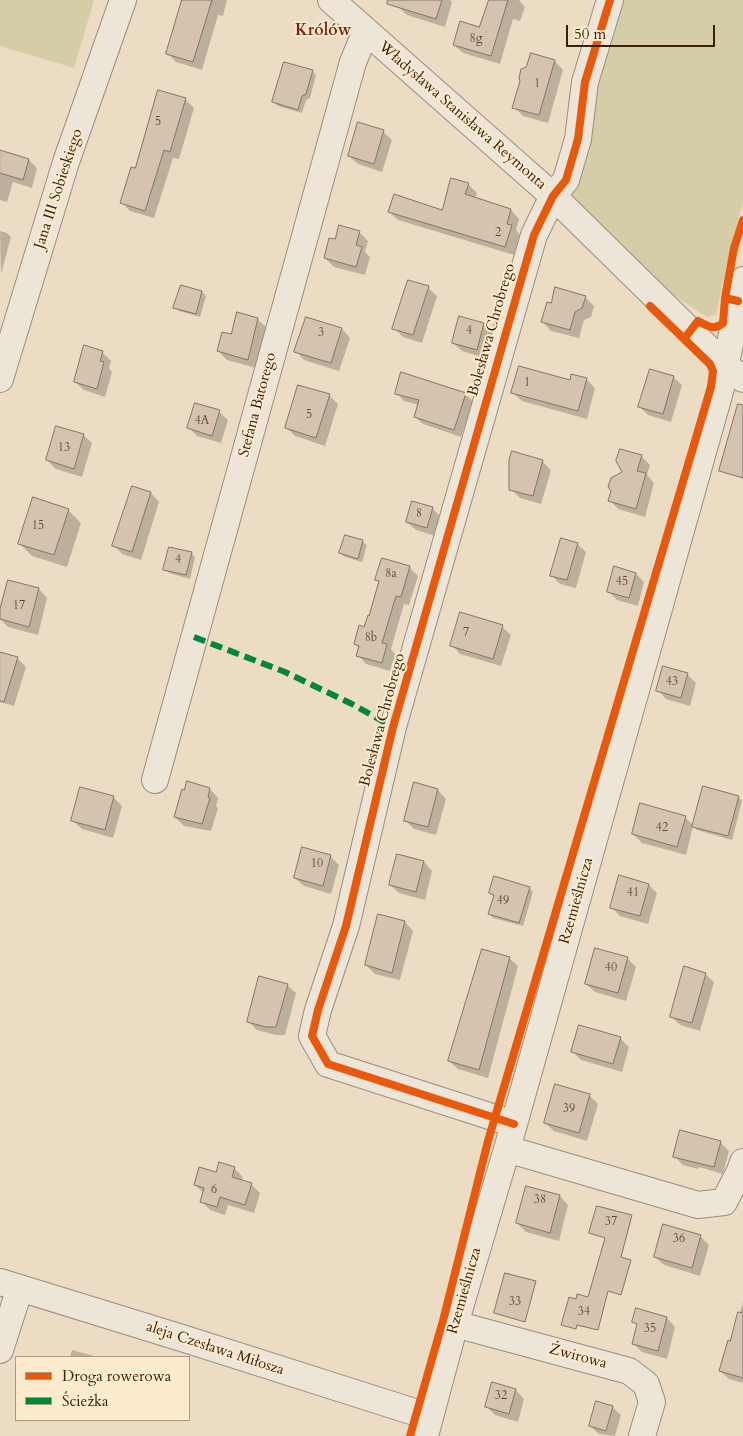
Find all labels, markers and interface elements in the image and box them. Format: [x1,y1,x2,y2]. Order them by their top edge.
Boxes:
scale bar [568,15,717,47]
district label: Królów [295,21,351,41]
text: 50 m [574,24,606,44]
house number: 8g [470,32,482,46]
street label: Władysława Stanisława Reymonta [374,38,550,194]
house number: 1 [534,77,540,91]
house number: 5 [155,115,161,129]
street label: Jana III Sobieskiego [31,127,87,251]
house number: 2 [495,226,501,240]
street label: Bolesława Chrobrego [464,262,520,398]
house number: 4 [466,324,472,338]
house number: 3 [318,326,324,340]
street label: Stefana Batorego [235,351,281,459]
house number: 1 [524,376,530,390]
house number: 5 [306,408,312,422]
house number: 4A [195,414,209,428]
house number: 13 [58,441,70,455]
house number: 8 [416,507,422,521]
house number: 15 [32,519,44,533]
house number: 4 [175,553,181,567]
house number: 8a [385,567,397,581]
house number: 45 [616,575,628,589]
house number: 17 [13,599,25,613]
house number: 7 [463,626,469,640]
house number: 8b [365,631,377,645]
street label: Bolesława Chrobrego [357,651,409,789]
house number: 43 [666,675,678,689]
house number: 42 [656,821,668,835]
street label: Rzemieślnicza [556,856,598,946]
house number: 10 [311,857,323,871]
house number: 41 [627,886,639,900]
house number: 49 [497,894,509,908]
house number: 40 [605,961,617,975]
house number: 39 [563,1102,575,1116]
house number: 6 [211,1183,217,1197]
house number: 38 [534,1193,546,1207]
house number: 37 [605,1215,617,1229]
house number: 36 [673,1232,685,1246]
street label: Rzemieślnicza [444,1246,486,1336]
house number: 33 [509,1295,521,1309]
house number: 34 [578,1305,590,1319]
street label: aleja Czesława Miłosza [144,1318,286,1380]
house number: 35 [644,1322,656,1336]
street label: Żwirowa [547,1341,609,1373]
legend [15,1356,190,1421]
text: Droga rowerowa [62,1366,171,1386]
house number: 32 [495,1389,507,1403]
text: Ścieżka [62,1391,109,1411]

